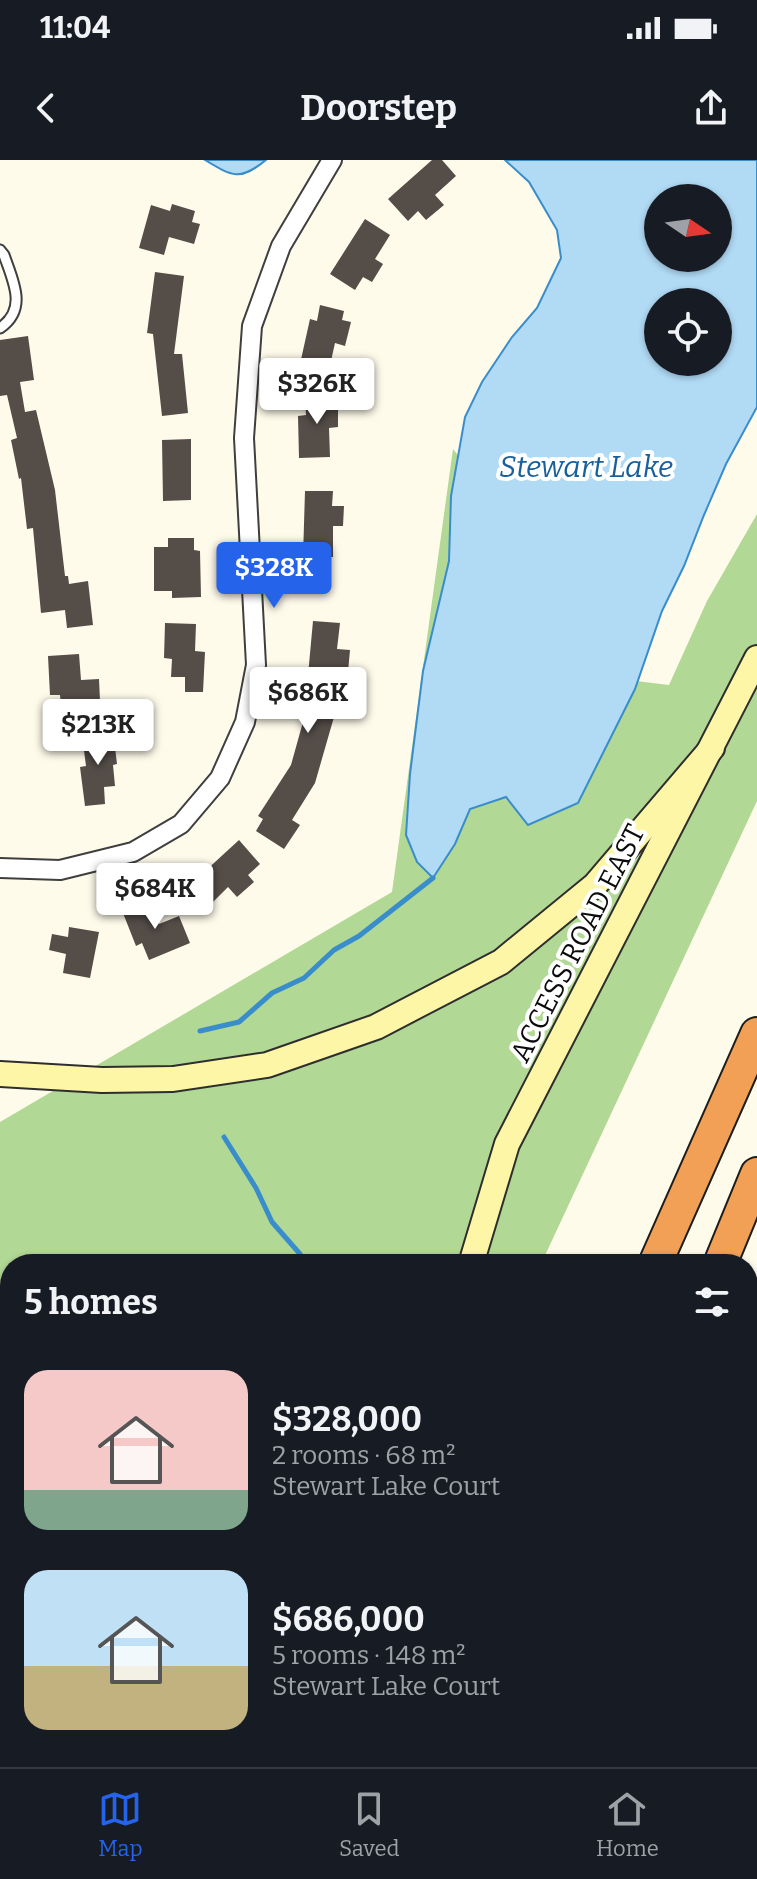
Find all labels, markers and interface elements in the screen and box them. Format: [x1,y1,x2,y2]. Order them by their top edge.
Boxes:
text: 11:04 [40,10,110,46]
icon: back [24,86,68,130]
text: Doorstep [300,86,457,130]
icon: share [689,86,733,130]
north arrow [644,184,732,272]
map controls [644,184,732,376]
button: locate [644,288,732,376]
pin: $326K [261,358,373,426]
text: $326K [277,368,357,399]
water label: Stewart Lake [499,449,673,485]
pin: $328K [218,542,330,610]
text: $328K [234,552,314,583]
pin: $686K [252,667,364,735]
text: $686K [268,677,348,708]
pin: $213K [42,699,154,767]
text: $213K [61,709,135,740]
street label: ACCESS ROAD EAST [503,819,652,1068]
pin: $684K [99,863,211,931]
text: $684K [114,873,196,904]
icon: filters [690,1280,734,1324]
text: 5 homes [24,1282,158,1323]
text: $328,000 [272,1399,422,1440]
icon: home [88,1402,184,1498]
text: 2 rooms · 68 m² [272,1440,455,1471]
text: Stewart Lake Court [272,1471,500,1502]
text: $686,000 [272,1599,425,1640]
icon: home [88,1602,184,1698]
text: 5 rooms · 148 m² [272,1640,466,1671]
text: Stewart Lake Court [272,1671,500,1702]
tab: Map [98,1787,143,1862]
tab: Saved [339,1787,399,1862]
tab: Home [596,1787,659,1862]

